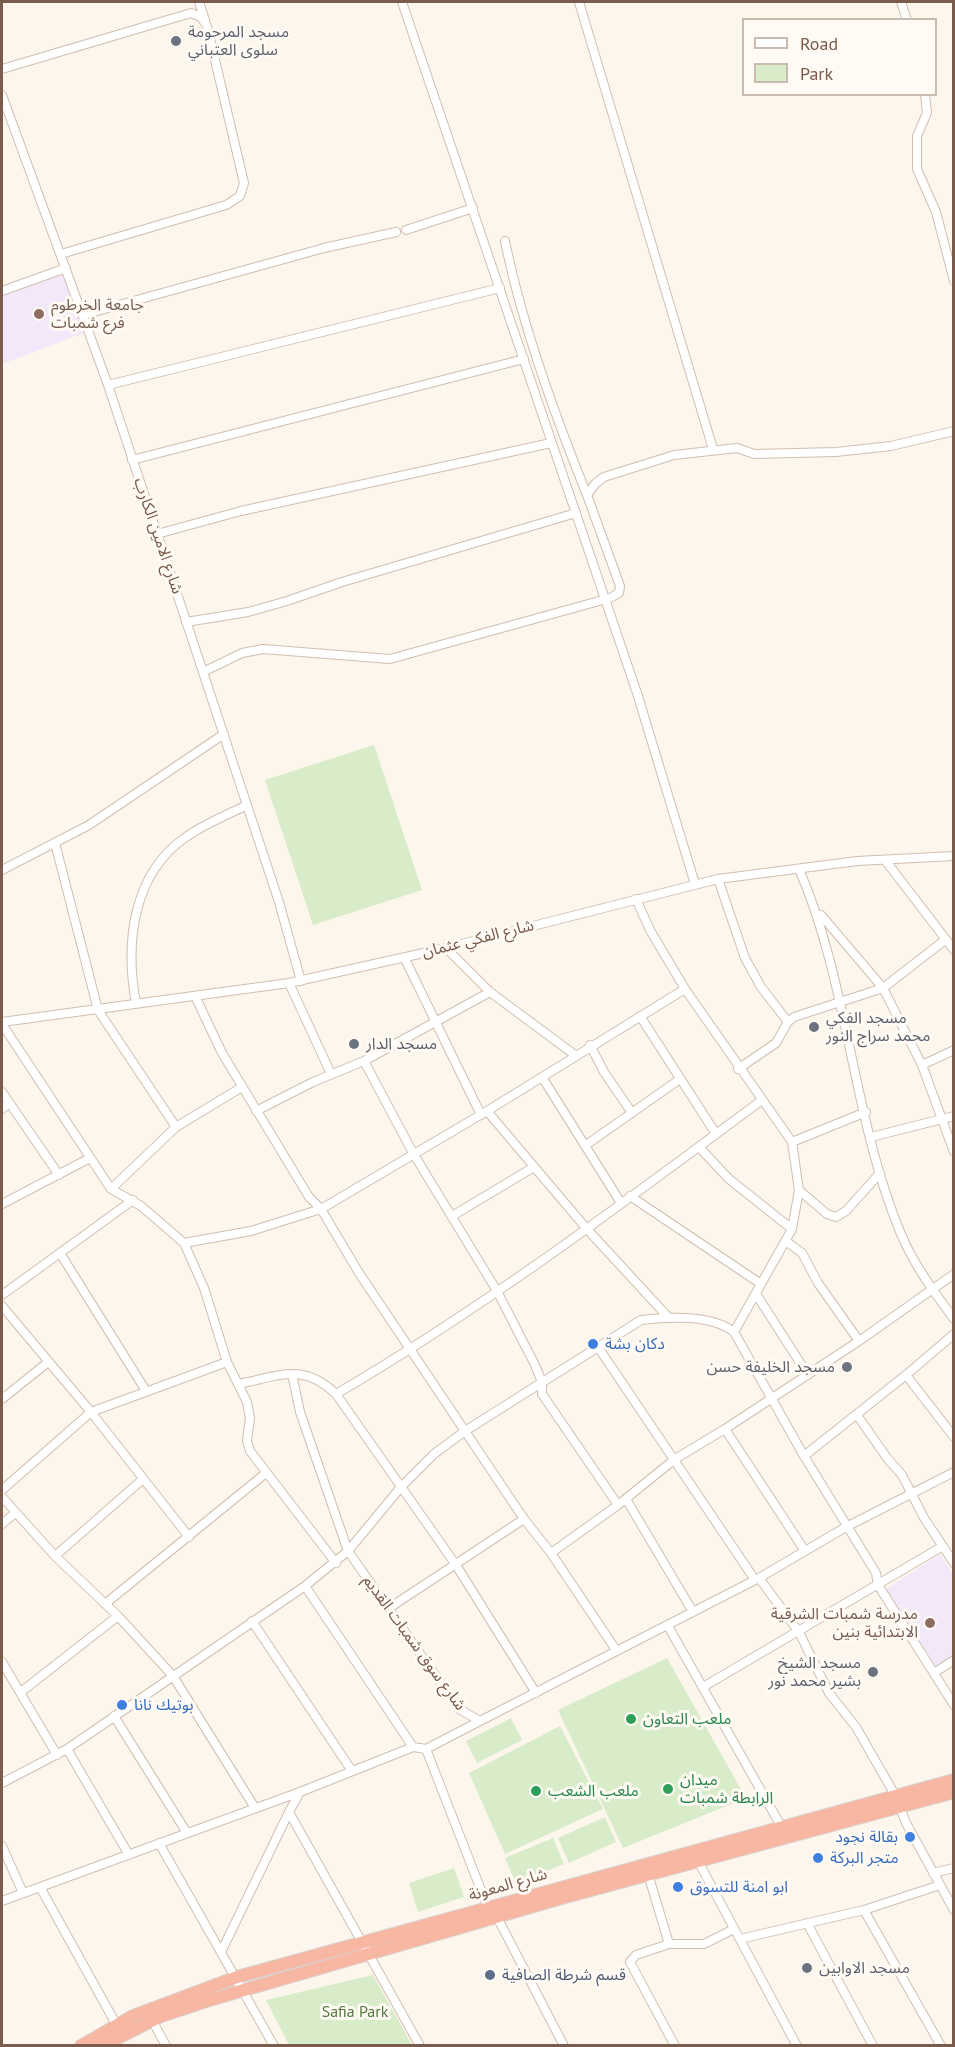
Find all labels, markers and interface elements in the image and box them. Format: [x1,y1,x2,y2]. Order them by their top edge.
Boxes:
legend [742,18,937,96]
place label: مسجد المرحومة سلوى العتباني [188,22,289,60]
text: Road [800,32,838,55]
marker: مسجد المرحومة سلوى العتباني [169,34,183,48]
text: Park [800,62,833,85]
place label: جامعة الخرطوم فرع شمبات [51,295,144,333]
marker: جامعة الخرطوم فرع شمبات [32,307,46,321]
street label: شارع الامين الكارب [129,475,187,597]
street label: شارع الفكي عثمان [420,916,536,962]
place label: مسجد الفكي محمد سراج النور [826,1008,930,1046]
marker: مسجد الفكي محمد سراج النور [807,1020,821,1034]
place label: مسجد الدار [366,1034,437,1054]
marker: مسجد الدار [347,1037,361,1051]
place label: دكان بشة [605,1334,665,1354]
marker: دكان بشة [586,1337,600,1351]
place label: مسجد الخليفة حسن [706,1357,835,1377]
marker: مسجد الخليفة حسن [840,1360,854,1374]
street label: شارع سوق شمبات القديم [358,1572,470,1714]
place label: مدرسة شمبات الشرقية الابتدائية بنين [771,1604,918,1642]
marker: مدرسة شمبات الشرقية الابتدائية بنين [923,1616,937,1630]
place label: مسجد الشيخ بشير محمد نور [768,1653,861,1691]
marker: مسجد الشيخ بشير محمد نور [866,1665,880,1679]
place label: بوتيك نانا [134,1695,194,1715]
marker: بوتيك نانا [115,1698,129,1712]
place label: ملعب التعاون [643,1709,731,1729]
marker: ملعب التعاون [624,1712,638,1726]
place label: ميدان الرابطة شمبات [680,1770,773,1808]
place label: ملعب الشعب [548,1781,639,1801]
marker: ميدان الرابطة شمبات [661,1782,675,1796]
marker: ملعب الشعب [529,1784,543,1798]
place label: بقالة نجود [835,1827,898,1847]
marker: بقالة نجود [903,1830,917,1844]
place label: متجر البركة [830,1848,899,1868]
marker: متجر البركة [811,1851,825,1865]
street label: شارع المعونة [467,1865,549,1905]
place label: ابو امنة للتسوق [690,1877,788,1897]
marker: ابو امنة للتسوق [671,1880,685,1894]
place label: مسجد الاوابين [819,1958,910,1978]
marker: مسجد الاوابين [800,1961,814,1975]
place label: قسم شرطة الصافية [502,1965,626,1985]
marker: قسم شرطة الصافية [483,1968,497,1982]
park label: Safia Park [322,2002,388,2022]

